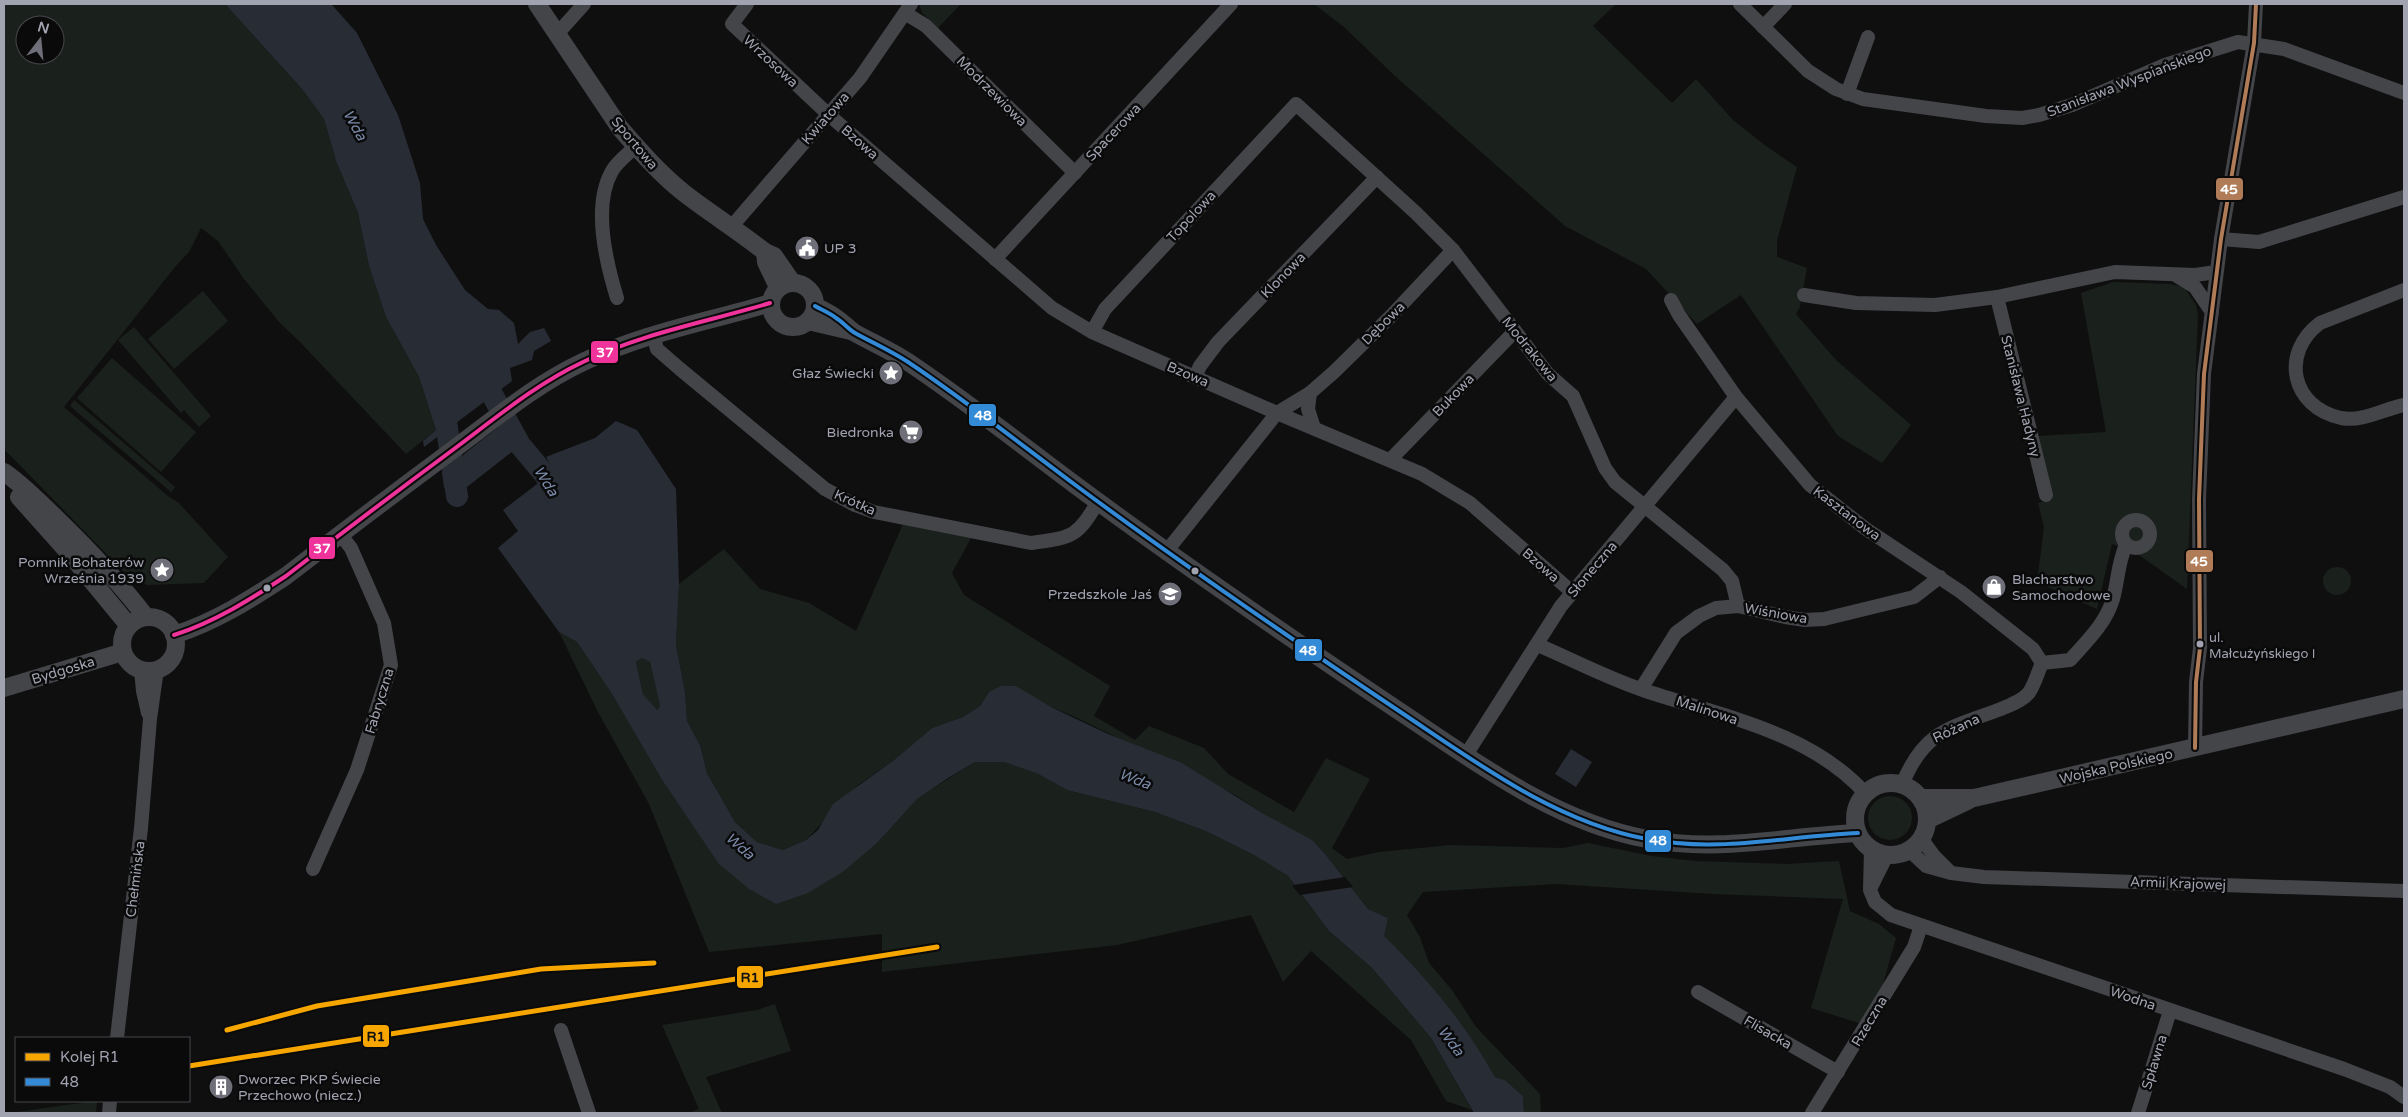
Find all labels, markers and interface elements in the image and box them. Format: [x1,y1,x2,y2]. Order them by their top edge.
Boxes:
north arrow [15,15,65,65]
text: N [36,18,51,38]
street label: Wrzosowa [740,32,802,91]
street label: Stanisława Wyspiańskiego [2045,42,2214,121]
street label: Modrzewiowa [953,53,1030,130]
street label: Kwiatowa [798,89,853,148]
street label: Spacerowa [1082,100,1144,165]
water label: Wda [339,106,371,144]
street label: Sportowa [608,113,662,173]
street label: Bzowa [838,122,882,163]
line badge: 45 [2215,177,2244,201]
text: 45 [2220,181,2238,198]
street label: Topolowa [1163,187,1219,246]
public building icon: UP 3 [794,235,820,261]
place label: UP 3 [824,240,856,257]
street label: Klonowa [1257,249,1309,302]
street label: Dębowa [1358,298,1409,349]
street label: Modrakowa [1498,313,1561,385]
street label: Stanisława Hadyny [1997,333,2044,459]
line badge: 37 [590,340,619,364]
text: 37 [596,344,614,361]
street label: Bzowa [1164,358,1211,391]
place icon: Głaz Świecki [878,360,904,386]
place label: Głaz Świecki [792,365,874,382]
street label: Bukowa [1429,370,1478,420]
line badge: 48 [968,403,997,427]
text: 48 [974,407,992,424]
supermarket icon: Biedronka [898,419,924,445]
place label: Biedronka [827,424,894,441]
water label: Wda [530,462,563,500]
street label: Kasztanowa [1810,483,1884,544]
street label: Krótka [831,486,878,519]
line badge: 37 [308,536,336,560]
street label: Słoneczna [1564,538,1621,601]
text: 37 [313,540,331,557]
street label: Bzowa [1519,545,1563,586]
line badge: 45 [2185,549,2214,573]
text: 45 [2190,553,2208,570]
place label: Pomnik Bohaterów Września 1939 [18,554,144,587]
place icon: Pomnik Bohaterów Września 1939 [149,557,175,583]
unlabelled marker [1190,566,1200,576]
place label: Blacharstwo Samochodowe [2012,571,2111,604]
shop icon: Blacharstwo Samochodowe [1981,574,2007,600]
school or university icon: Przedszkole Jaś [1157,581,1183,607]
unlabelled marker [262,583,272,593]
place label: Przedszkole Jaś [1048,586,1152,603]
street label: Wiśniowa [1743,600,1809,627]
place label: ul. Małcużyńskiego I [2209,630,2316,662]
line badge: 48 [1294,638,1323,662]
marker: ul. Małcużyńskiego I [2195,639,2205,649]
text: 48 [1299,642,1317,659]
street label: Bydgoska [29,653,97,688]
street label: Fabryczna [361,666,398,736]
street label: Malinowa [1674,692,1740,728]
street label: Różana [1930,710,1982,747]
street label: Wojska Polskiego [2058,745,2174,788]
water label: Wda [1117,765,1154,793]
water label: Wda [722,829,759,864]
line badge: 48 [1644,829,1672,853]
text: 48 [1649,832,1667,849]
street label: Chełmińska [122,840,149,918]
street label: Armii Krajowej [2130,873,2226,894]
line badge: R1 [736,965,764,989]
text: R1 [741,969,759,986]
street label: Wodna [2108,983,2158,1014]
street label: Rzeczna [1848,993,1891,1050]
street label: Flisacka [1741,1012,1795,1053]
water label: Wda [1434,1023,1468,1060]
line badge: R1 [362,1024,390,1048]
text: R1 [367,1028,385,1045]
street label: Spławna [2138,1033,2171,1092]
legend [15,1037,190,1102]
text: Kolej R1 [60,1048,119,1066]
place label: Dworzec PKP Świecie Przechowo (niecz.) [238,1071,381,1104]
text: 48 [60,1073,79,1091]
building icon: Dworzec PKP Świecie Przechowo (niecz.) [208,1074,234,1100]

